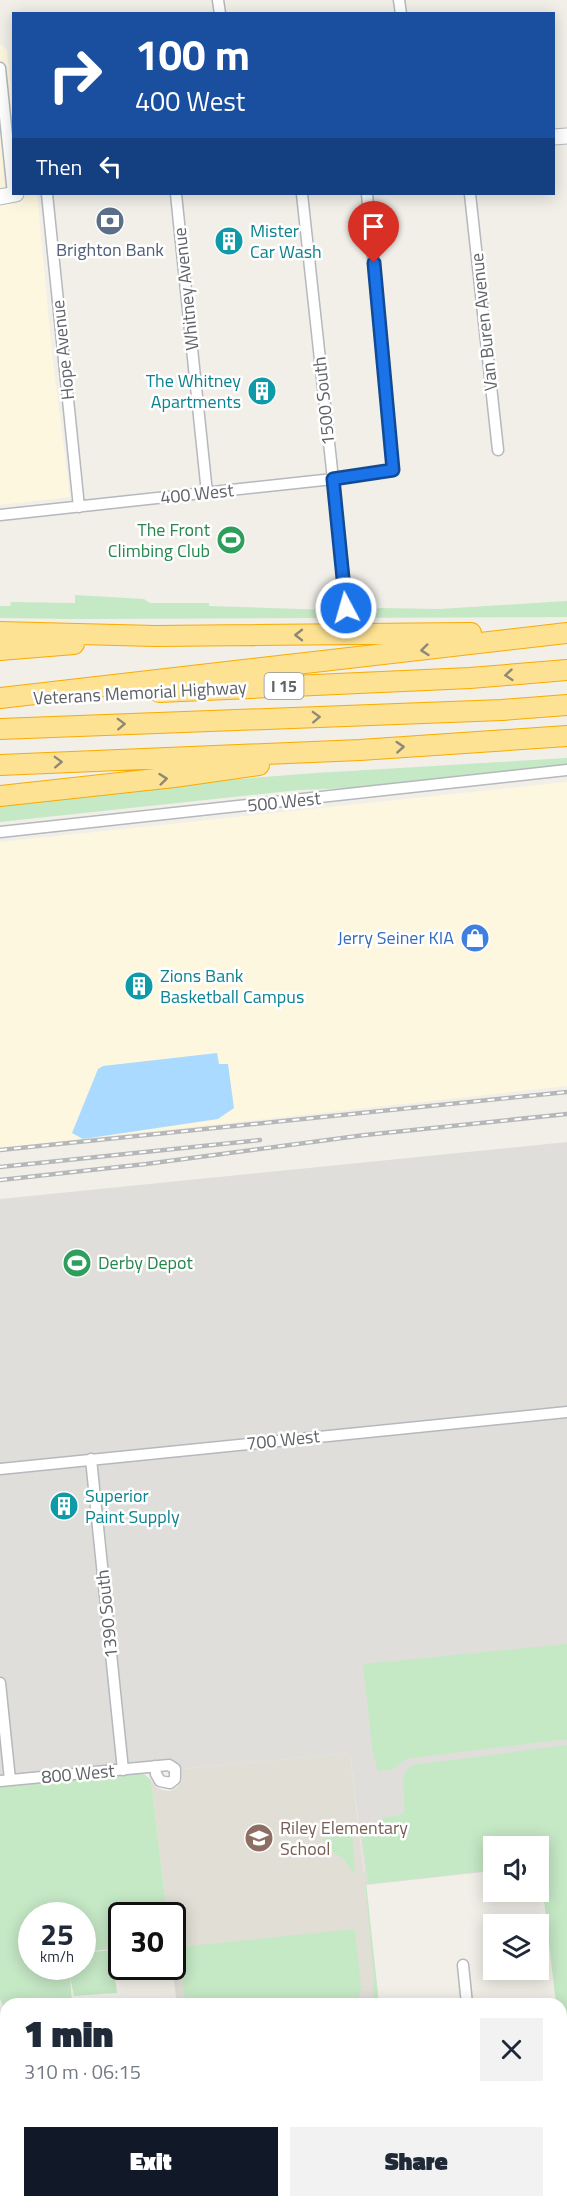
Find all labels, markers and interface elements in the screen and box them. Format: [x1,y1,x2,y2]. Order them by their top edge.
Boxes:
text: 100 m [135,22,250,86]
icon: right [36,36,114,114]
text: 400 West [135,80,245,121]
text: Then [36,150,82,184]
icon: left [94,150,127,183]
pin [348,201,399,263]
bank icon: Brighton Bank [94,205,126,237]
icon: arrive [357,210,390,243]
place label: Mister Car Wash [250,217,322,265]
building icon: Mister Car Wash [213,225,245,257]
street label: Whitney Avenue [166,226,205,352]
place label: Brighton Bank [56,236,164,263]
street label: Van Buren Avenue [463,252,504,392]
street label: Hope Avenue [44,299,81,401]
street label: 1500 South [305,355,342,447]
place label: The Whitney Apartments [146,367,241,415]
building icon: The Whitney Apartments [246,375,278,407]
street label: 400 West [159,476,236,511]
place label: The Front Climbing Club [108,516,211,564]
sports icon: The Front Climbing Club [215,524,247,556]
position arrow [314,576,378,640]
one-way arrow [294,629,303,641]
one-way arrow [421,643,430,655]
one-way arrow [504,668,513,681]
street label: Veterans Memorial Highway [33,673,248,712]
road number: I 15 [264,673,304,699]
one-way arrow [312,711,321,724]
one-way arrow [117,718,126,731]
one-way arrow [396,741,405,754]
one-way arrow [54,756,63,769]
one-way arrow [158,773,167,786]
street label: 500 West [246,784,323,819]
shop icon: Jerry Seiner KIA [459,922,491,954]
place label: Jerry Seiner KIA [338,924,454,951]
place label: Zions Bank Basketball Campus [160,962,304,1010]
building icon: Zions Bank Basketball Campus [123,970,155,1002]
sports icon: Derby Depot [61,1247,93,1279]
place label: Derby Depot [98,1249,194,1276]
street label: 700 West [245,1422,322,1457]
place label: Superior Paint Supply [85,1482,180,1530]
building icon: Superior Paint Supply [48,1490,80,1522]
street label: 1390 South [88,1568,125,1660]
street label: 800 West [40,1757,116,1790]
place label: Riley Elementary School [280,1814,408,1862]
school or university icon: Riley Elementary School [243,1822,275,1854]
map controls [483,1836,549,1980]
button: sound [483,1836,549,1902]
speed limit sign: 30 [108,1902,186,1980]
text: 25 [40,1911,74,1957]
button: layers [483,1914,549,1980]
text: km/h [40,1945,74,1968]
text: 1 min [24,2006,113,2061]
button: close [480,2018,543,2081]
text: 310 m · 06:15 [24,2056,141,2087]
button: Exit [24,2127,278,2196]
button: Share [290,2127,543,2196]

